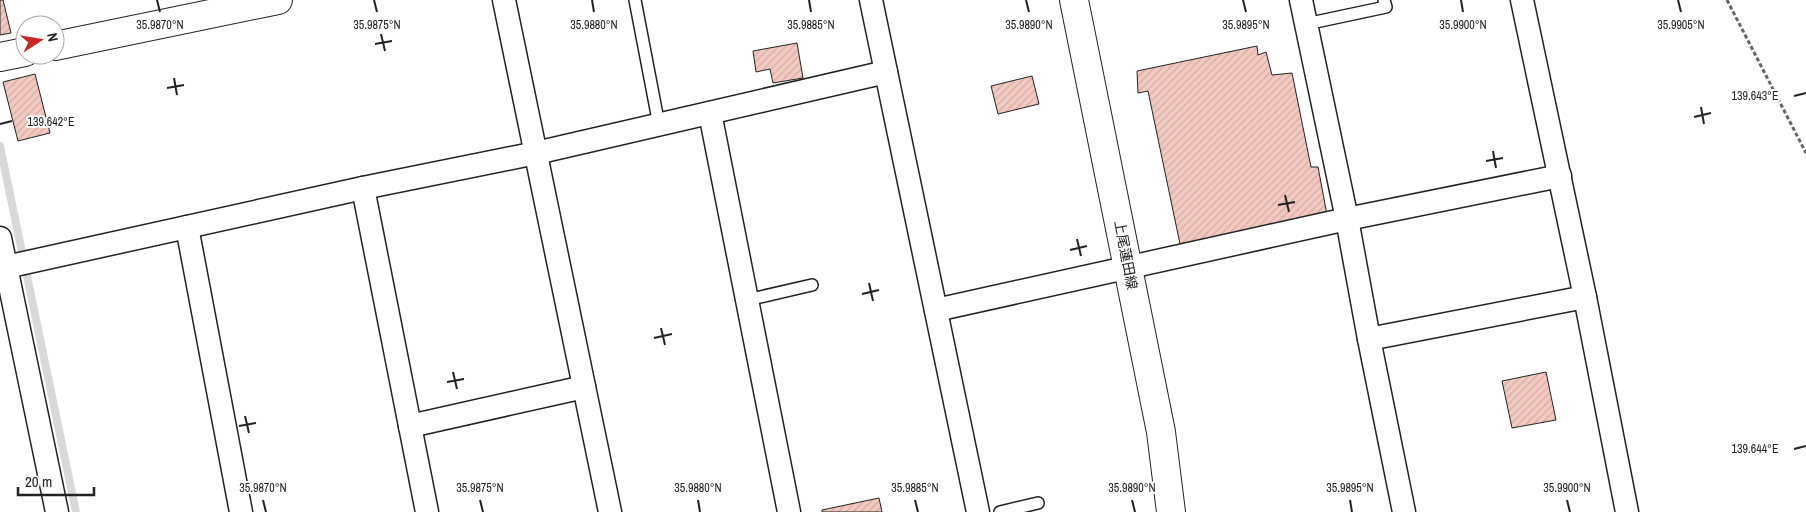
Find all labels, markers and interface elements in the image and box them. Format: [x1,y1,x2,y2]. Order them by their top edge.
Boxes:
north arrow [15,15,65,65]
text: 35.9870°N [136,17,184,33]
text: 35.9875°N [353,17,401,33]
text: 35.9880°N [570,17,618,33]
text: 35.9885°N [787,17,835,33]
text: 35.9890°N [1005,17,1053,33]
text: 35.9895°N [1222,17,1270,33]
text: 35.9900°N [1439,17,1487,33]
text: 35.9905°N [1657,17,1705,33]
text: N [43,31,62,43]
text: 139.643°E [1732,88,1778,104]
text: 139.642°E [28,114,74,130]
street label: 上尾蓮田線 [1110,219,1142,291]
text: 139.644°E [1732,441,1778,457]
scale bar [18,464,94,496]
text: 20 m [25,471,52,492]
text: 35.9870°N [239,480,287,496]
text: 35.9875°N [456,480,504,496]
text: 35.9880°N [674,480,722,496]
text: 35.9885°N [891,480,939,496]
text: 35.9890°N [1108,480,1156,496]
text: 35.9895°N [1326,480,1374,496]
text: 35.9900°N [1543,480,1591,496]

